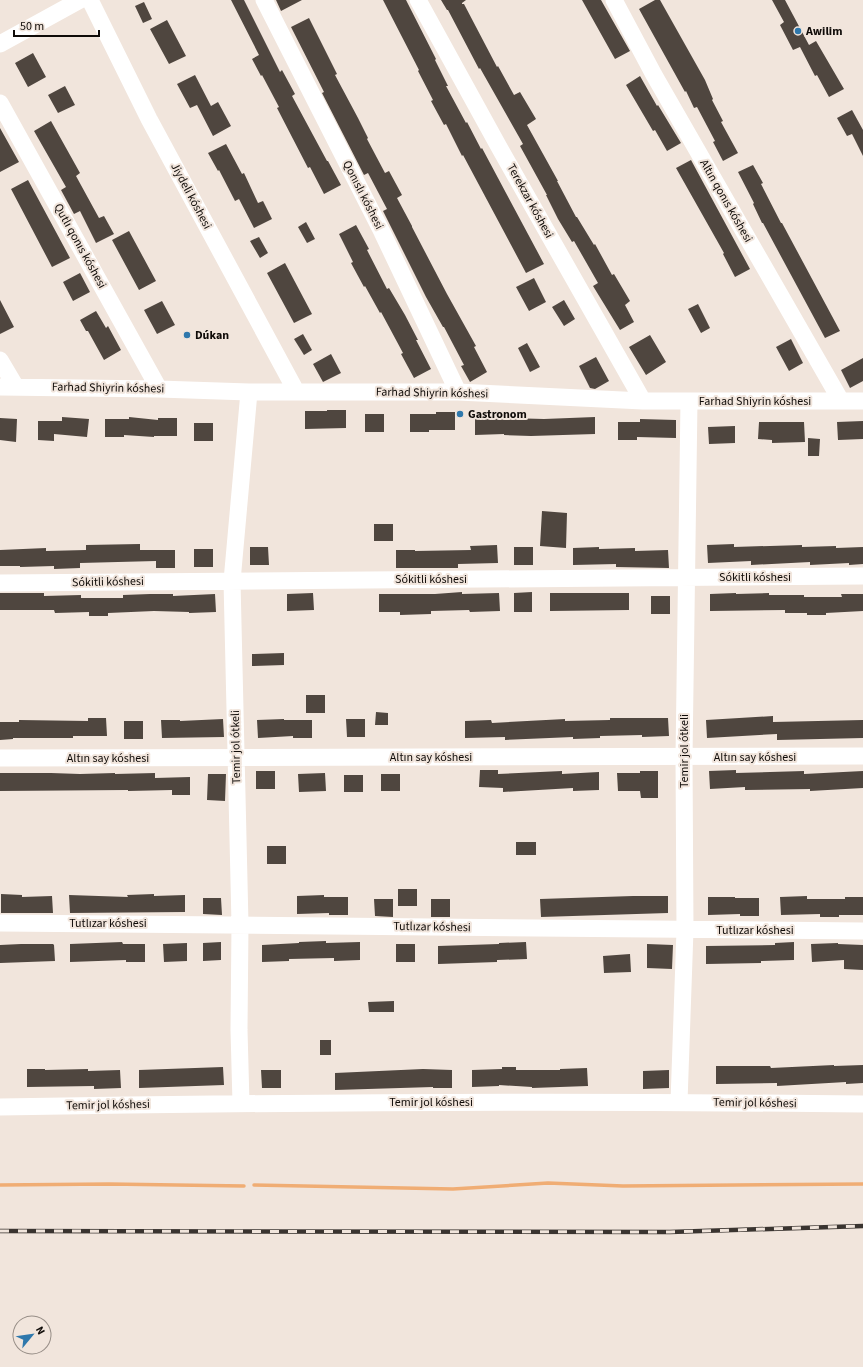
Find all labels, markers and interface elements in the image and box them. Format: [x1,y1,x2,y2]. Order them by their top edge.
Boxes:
scale bar [14,12,99,38]
text: 50 m [20,18,44,35]
place label: Awilim [805,23,842,40]
marker: Awilim [793,26,803,36]
street label: Altın qonıs kóshesi [695,156,757,246]
street label: Qonıslı kóshesi [338,158,388,232]
street label: Jiydeli kóshesi [166,160,216,232]
street label: Terekzar kóshesi [503,161,557,241]
street label: Qutlı qonıs kóshesi [50,200,110,292]
place label: Dúkan [195,327,229,344]
marker: Dúkan [182,330,192,340]
street label: Farhad Shiyrin kóshesi [52,379,165,397]
street label: Farhad Shiyrin kóshesi [376,384,489,402]
street label: Farhad Shiyrin kóshesi [699,393,811,410]
place label: Gastronom [468,406,527,423]
marker: Gastronom [455,409,465,419]
street label: Sókitli kóshesi [719,569,791,586]
street label: Sókitli kóshesi [395,571,467,588]
street label: Sókitli kóshesi [72,573,144,591]
street label: Temir jol ótkeli [227,710,245,784]
street label: Temir jol ótkeli [676,714,693,788]
street label: Altın say kóshesi [390,749,472,766]
street label: Altın say kóshesi [714,749,796,766]
street label: Altın say kóshesi [67,750,149,767]
street label: Tutlızar kóshesi [69,915,147,932]
street label: Tutlızar kóshesi [393,918,471,936]
street label: Tutlızar kóshesi [716,922,794,939]
street label: Temir jol kóshesi [389,1094,473,1111]
street label: Temir jol kóshesi [713,1094,797,1112]
street label: Temir jol kóshesi [66,1096,150,1114]
north arrow [12,1315,52,1355]
text: N [32,1324,49,1337]

